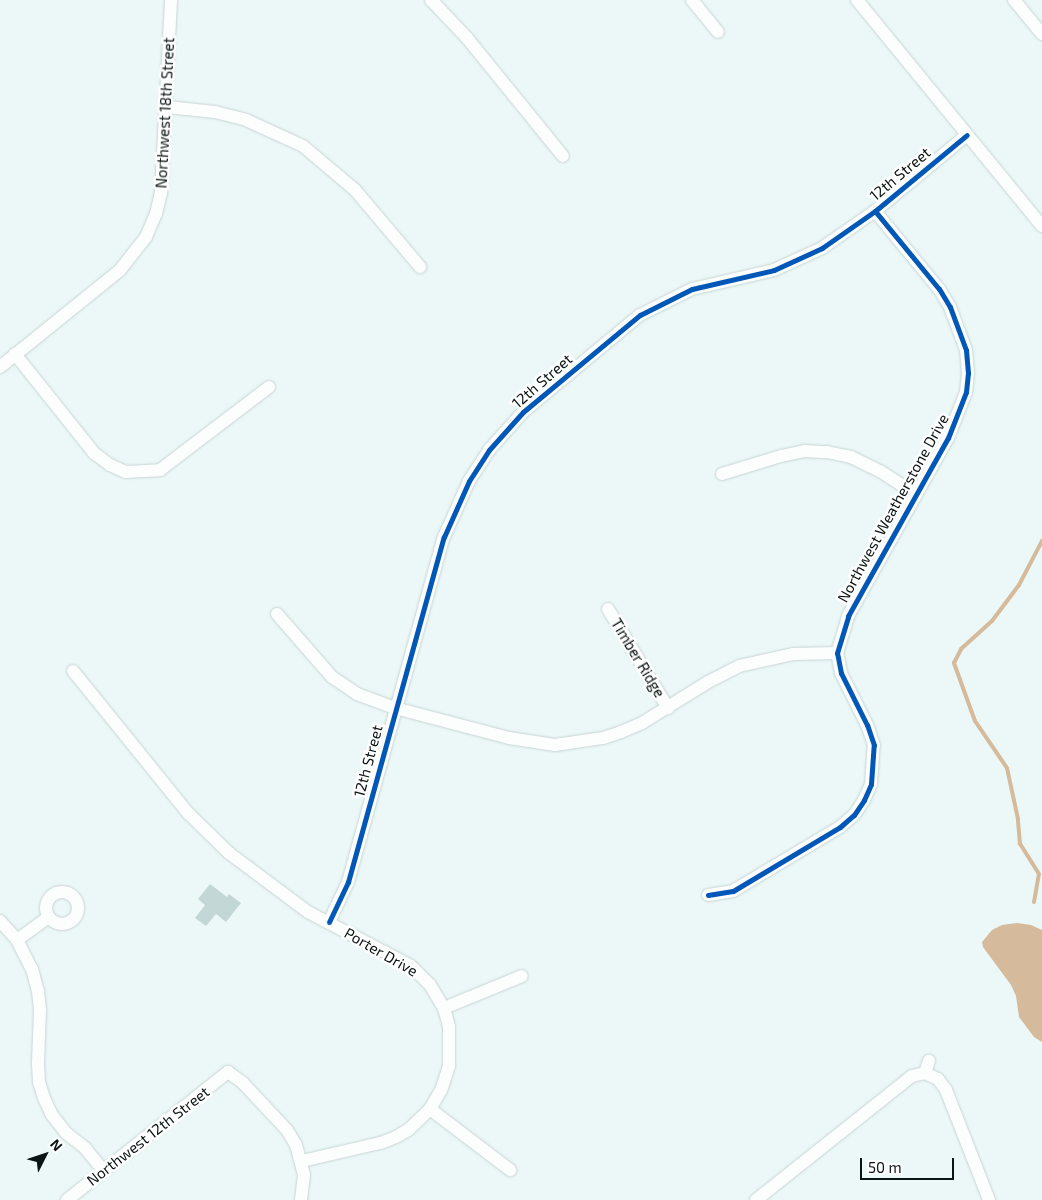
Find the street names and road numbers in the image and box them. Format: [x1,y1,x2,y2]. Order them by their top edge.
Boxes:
street label: Northwest 18th Street [152,37,178,189]
street label: 12th Street [866,143,934,205]
street label: 12th Street [508,350,576,412]
street label: Northwest Weatherstone Drive [834,411,952,605]
street label: Timber Ridge [607,615,669,701]
street label: 12th Street [350,723,386,799]
street label: Porter Drive [341,924,421,980]
street label: Northwest 12th Street [83,1083,213,1189]

